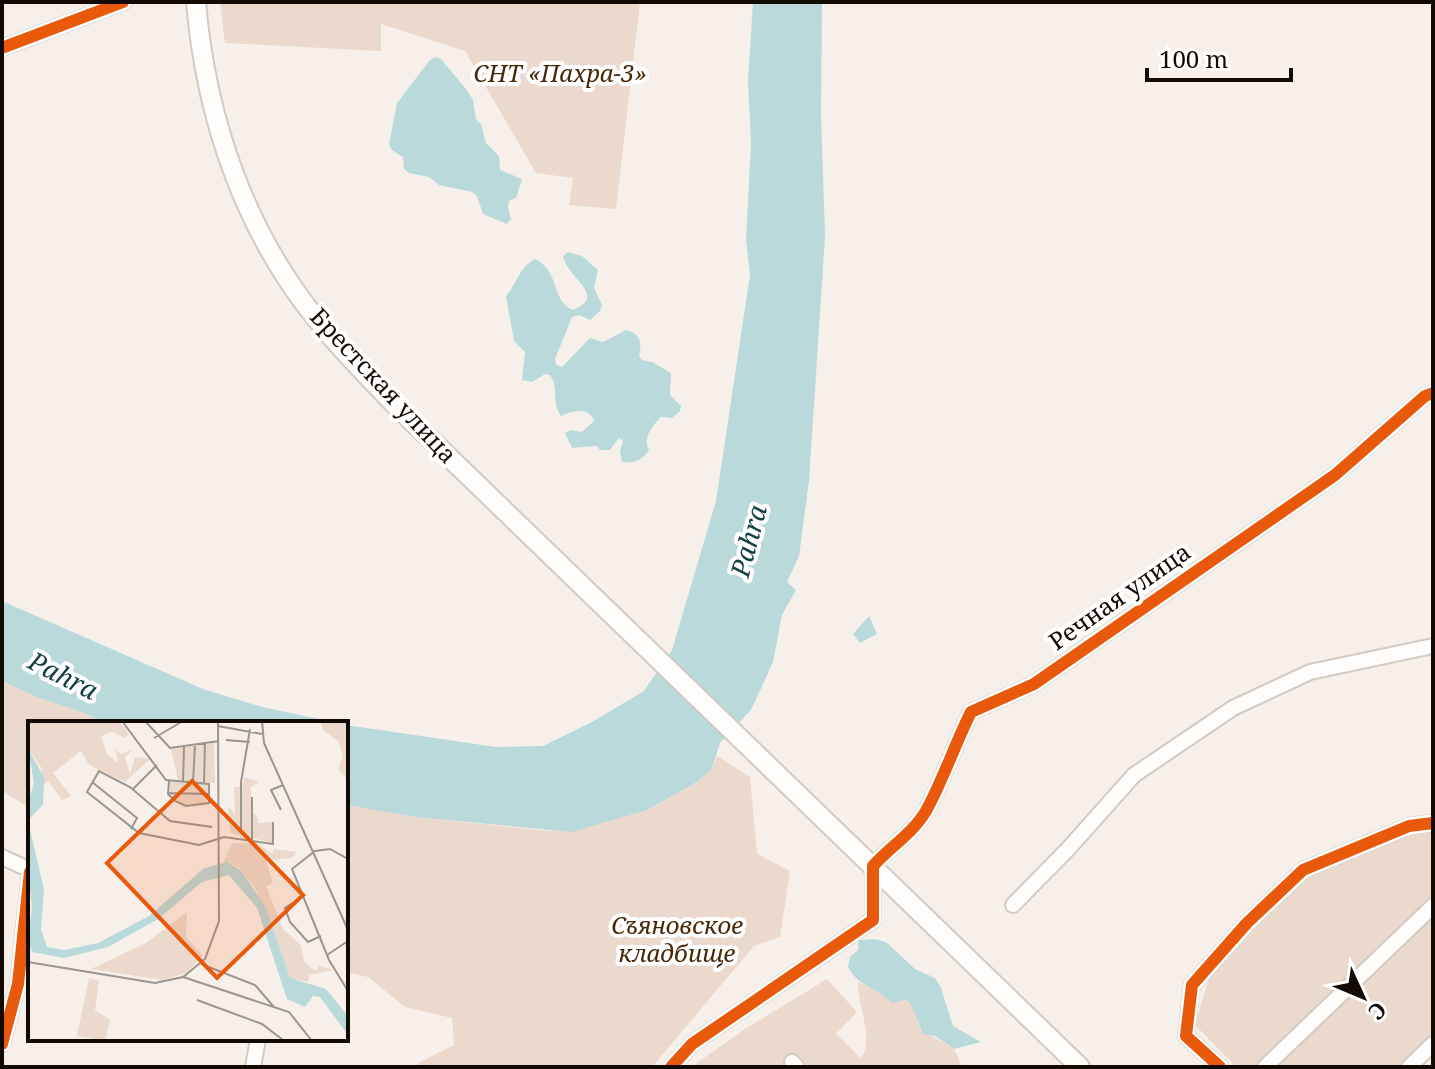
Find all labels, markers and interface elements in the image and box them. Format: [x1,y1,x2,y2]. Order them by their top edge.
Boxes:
scale bar [1147,32,1291,82]
text: 100 m [1159,42,1228,75]
park label: СНТ «Пахра-3» [473,56,647,89]
street label: Брестская улица [303,300,465,470]
water label: Pahra [721,501,775,582]
street label: Речная улица [1042,535,1197,657]
water label: Pahra [22,642,104,708]
inset map [28,721,348,1041]
park label: Съяновское кладбище [611,908,743,969]
north arrow [1323,957,1403,1037]
text: С [1362,996,1394,1027]

